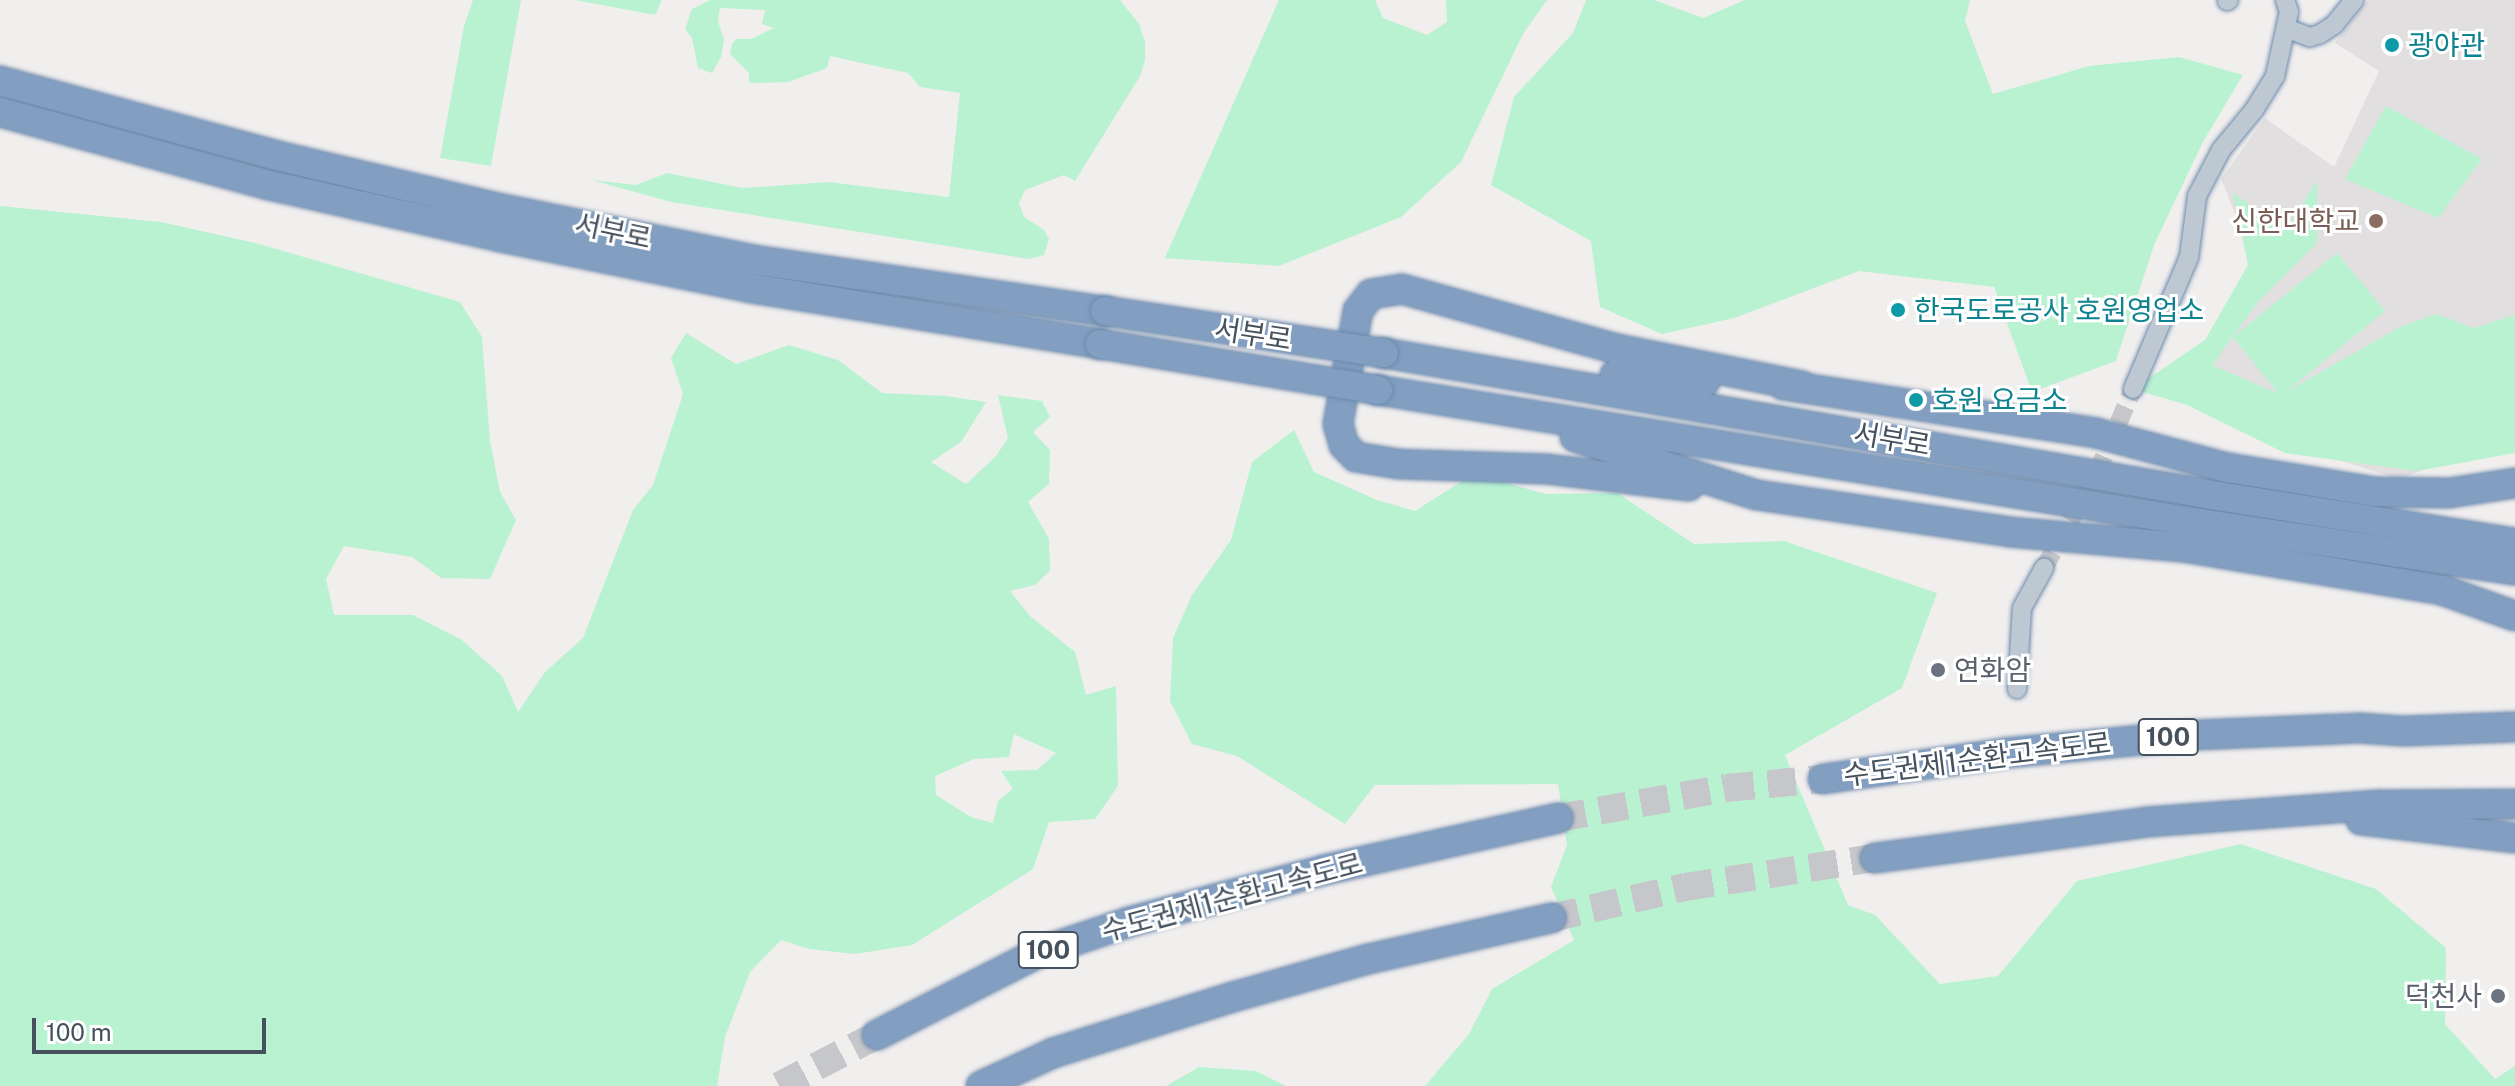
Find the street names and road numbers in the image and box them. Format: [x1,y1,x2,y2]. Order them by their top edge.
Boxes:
street label: 서부로 [572,207,654,255]
street label: 서부로 [1212,311,1294,357]
street label: 서부로 [1851,416,1933,462]
road number: 100 [2136,715,2200,759]
street label: 수도권제1순환고속도로 [1841,726,2113,792]
street label: 수도권제1순환고속도로 [1098,846,1366,948]
road number: 100 [1016,928,1080,972]

